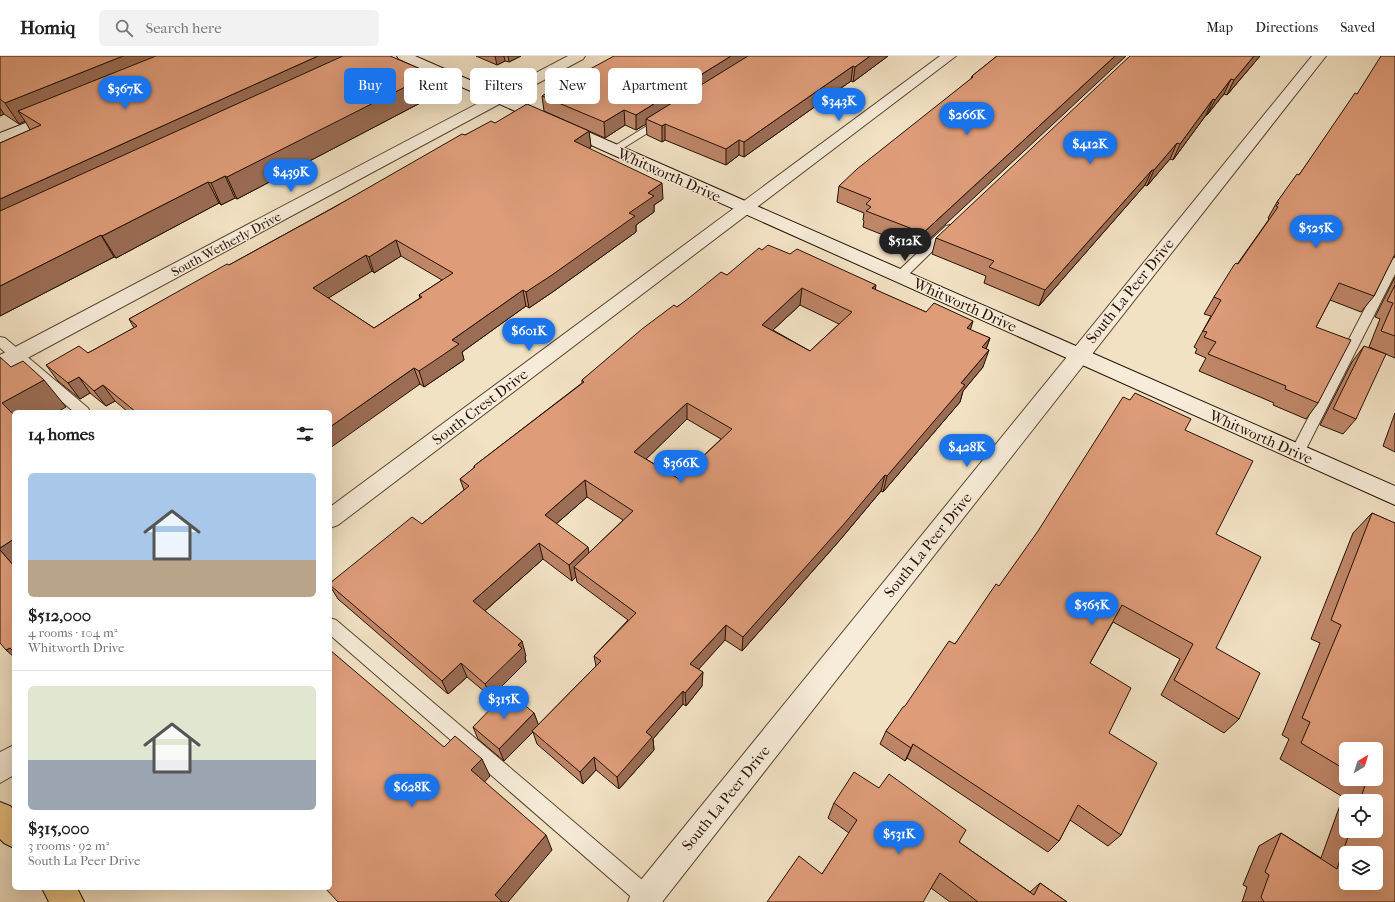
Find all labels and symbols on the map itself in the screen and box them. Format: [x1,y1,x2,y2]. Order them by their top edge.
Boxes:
pin: $367K [97,76,153,110]
pin: $343K [811,88,867,122]
pin: $266K [939,102,995,136]
pin: $412K [1062,131,1118,165]
street label: Whitworth Drive [614,144,724,206]
pin: $439K [263,159,319,193]
street label: South Wetherly Drive [169,208,284,279]
pin: $525K [1288,215,1344,249]
pin: $512K [877,228,933,262]
street label: South La Peer Drive [1082,234,1178,347]
street label: Whitworth Drive [910,274,1020,336]
pin: $601K [501,318,557,352]
street label: South Crest Drive [429,365,532,449]
street label: Whitworth Drive [1206,406,1316,468]
pin: $428K [939,434,995,468]
pin: $366K [653,450,709,484]
street label: South La Peer Drive [880,488,976,601]
pin: $565K [1064,592,1120,626]
pin: $315K [476,686,532,720]
street label: South La Peer Drive [678,741,774,854]
north arrow [1339,742,1383,786]
pin: $628K [384,774,440,808]
pin: $531K [871,821,927,855]

